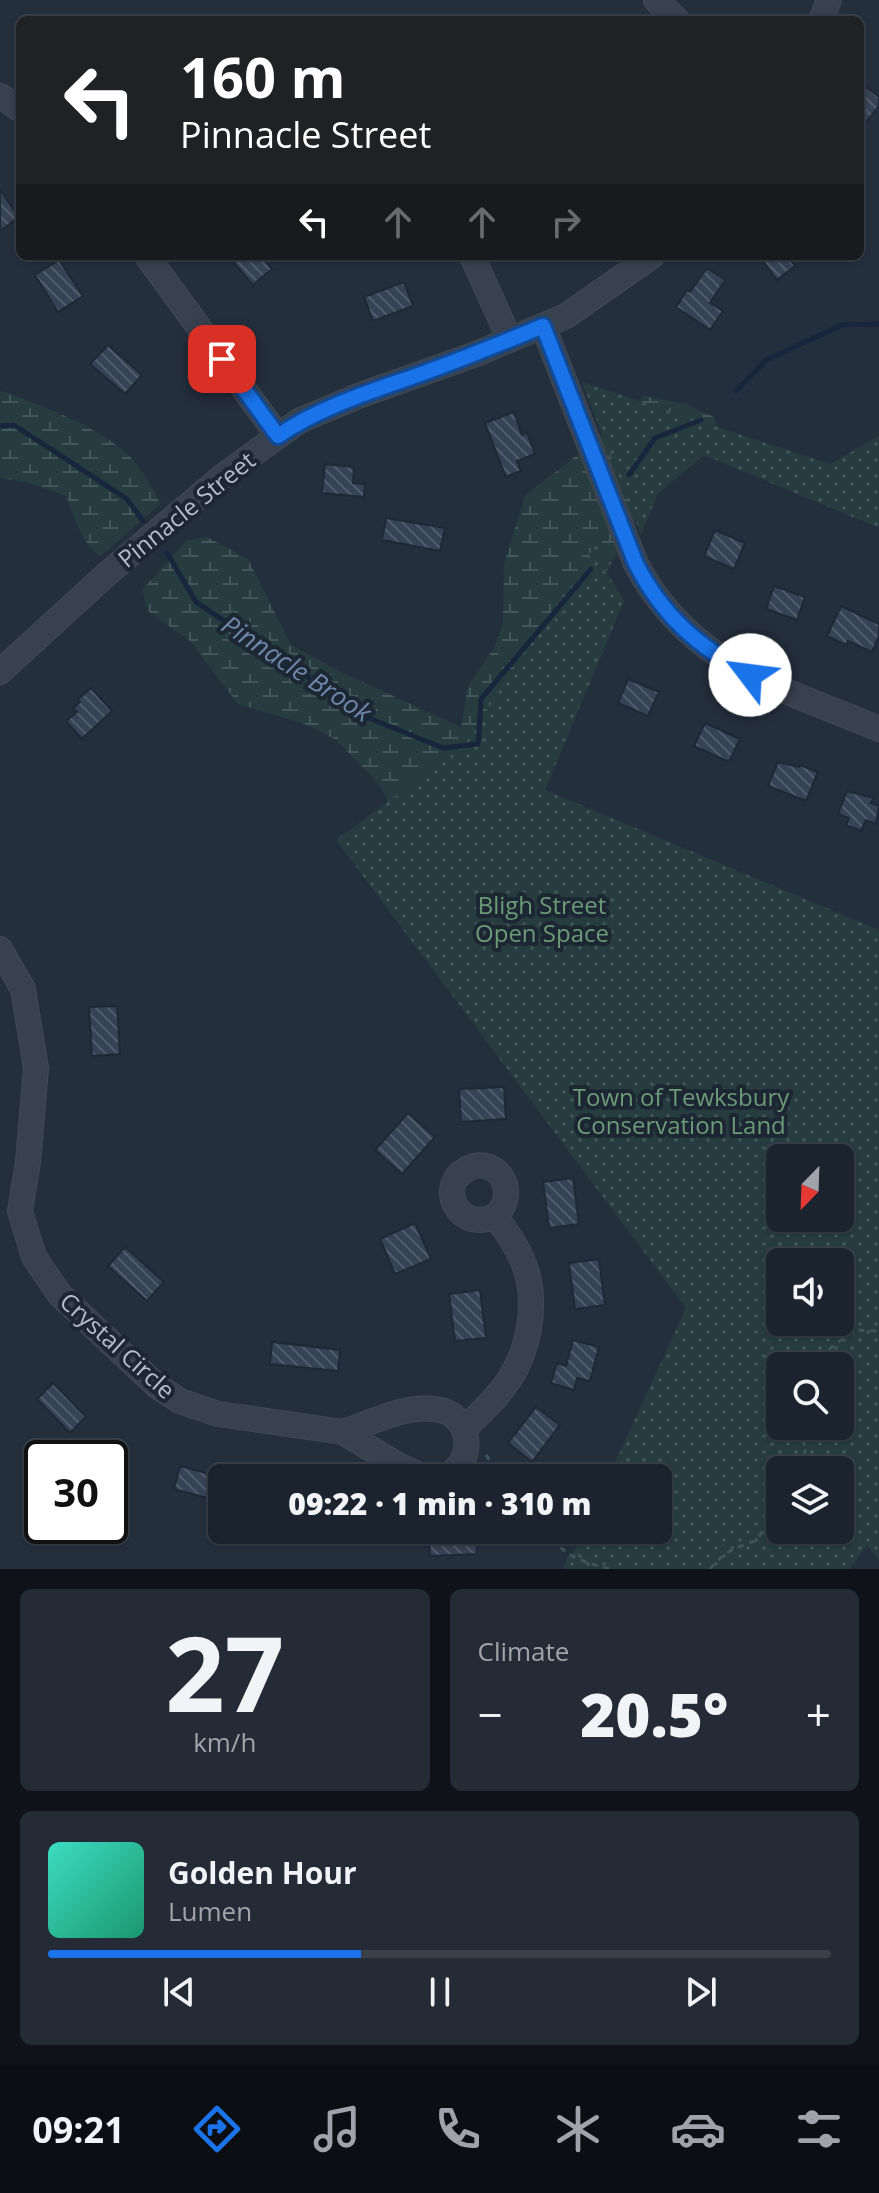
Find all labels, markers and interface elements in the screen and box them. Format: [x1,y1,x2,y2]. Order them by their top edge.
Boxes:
text: 160 m [180,38,346,114]
icon: left [48,48,152,152]
text: Pinnacle Street [180,110,431,159]
icon: left [292,200,336,244]
icon: ahead [376,200,420,244]
icon: ahead [460,200,504,244]
icon: right [544,200,588,244]
pin [188,325,256,393]
icon: arrive [200,337,244,381]
street label: Pinnacle Street [110,443,262,575]
water label: Pinnacle Brook [215,606,380,731]
position arrow [708,633,792,717]
park label: Bligh Street Open Space [475,888,609,949]
park label: Town of Tewksbury Conservation Land [573,1080,790,1141]
north arrow [766,1144,854,1232]
map controls [766,1144,854,1544]
button: sound [766,1248,854,1336]
street label: Crystal Circle [53,1284,183,1406]
button: search [766,1352,854,1440]
speed limit sign: 30 [24,1440,128,1544]
button: layers [766,1456,854,1544]
text: 09:22 · 1 min · 310 m [288,1483,592,1524]
text: 27 [165,1601,284,1742]
text: Climate [478,1633,569,1669]
text: 20.5° [580,1673,728,1755]
text: − [478,1684,503,1744]
text: + [806,1684,831,1744]
text: km/h [193,1724,256,1760]
text: Golden Hour [168,1852,357,1893]
text: Lumen [168,1893,252,1929]
icon: previous [157,1970,201,2014]
icon: pause [418,1970,462,2014]
icon: next [679,1970,723,2014]
icon: directions [189,2101,245,2157]
icon: music [309,2101,365,2157]
icon: phone [430,2101,486,2157]
icon: climate [550,2101,606,2157]
icon: car [670,2101,726,2157]
icon: filters [791,2101,847,2157]
text: 09:21 [32,2105,125,2154]

